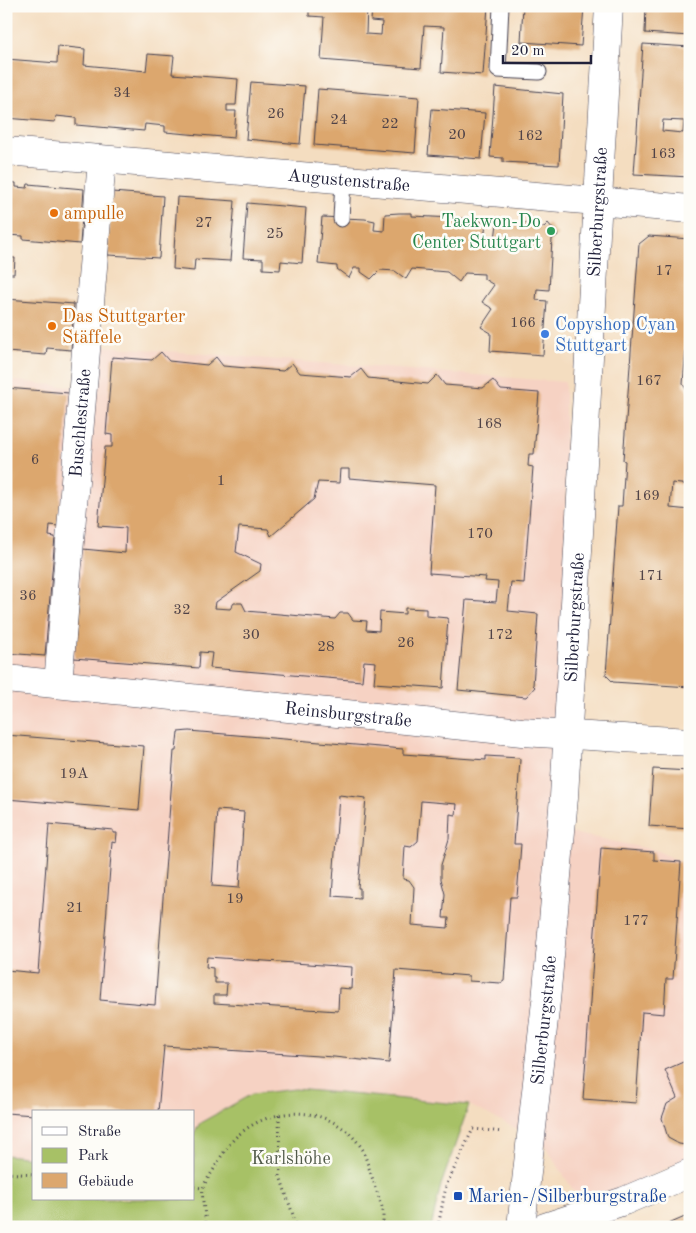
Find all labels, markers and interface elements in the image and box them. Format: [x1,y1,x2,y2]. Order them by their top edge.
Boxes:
scale bar [503,32,591,64]
text: 20 m [511,44,545,59]
house number: 34 [113,86,131,101]
house number: 26 [267,107,285,122]
house number: 24 [330,113,348,128]
house number: 22 [381,117,399,132]
house number: 20 [448,128,466,143]
house number: 162 [517,129,543,144]
street label: Silberburgstraße [586,147,611,278]
house number: 163 [650,147,676,162]
street label: Augustenstraße [287,167,411,195]
place label: ampulle [64,205,124,223]
marker: ampulle [48,207,60,219]
place label: Taekwon-Do Center Stuttgart [412,213,541,252]
house number: 27 [195,216,213,231]
marker: Taekwon-Do Center Stuttgart [545,225,557,237]
house number: 25 [266,227,284,242]
house number: 17 [655,264,673,279]
place label: Das Stuttgarter Stäffele [62,308,186,347]
house number: 166 [510,316,536,331]
place label: Copyshop Cyan Stuttgart [555,316,676,355]
marker: Das Stuttgarter Stäffele [46,320,58,332]
marker: Copyshop Cyan Stuttgart [539,328,551,340]
street label: Buschlestraße [67,368,94,478]
house number: 167 [636,374,662,389]
house number: 168 [476,417,502,432]
house number: 6 [31,453,39,468]
house number: 1 [217,474,225,489]
house number: 169 [634,489,660,504]
house number: 170 [467,527,493,542]
street label: Silberburgstraße [563,552,588,683]
house number: 171 [638,569,664,584]
house number: 36 [19,589,37,604]
house number: 32 [173,603,191,618]
house number: 30 [242,628,260,643]
house number: 172 [487,628,513,643]
house number: 26 [397,636,415,651]
house number: 28 [317,640,335,655]
street label: Reinsburgstraße [284,700,413,731]
house number: 19A [60,767,89,782]
house number: 19 [226,892,244,907]
house number: 21 [66,901,84,916]
house number: 177 [623,914,649,929]
street label: Silberburgstraße [529,955,560,1086]
legend [32,1110,195,1200]
text: Straße [78,1125,121,1140]
text: Park [78,1149,109,1164]
park label: Karlshöhe [251,1150,331,1168]
text: Gebäude [78,1175,134,1190]
place label: Marien-/Silberburgstraße [468,1188,667,1206]
marker: Marien-/Silberburgstraße [452,1190,464,1202]

